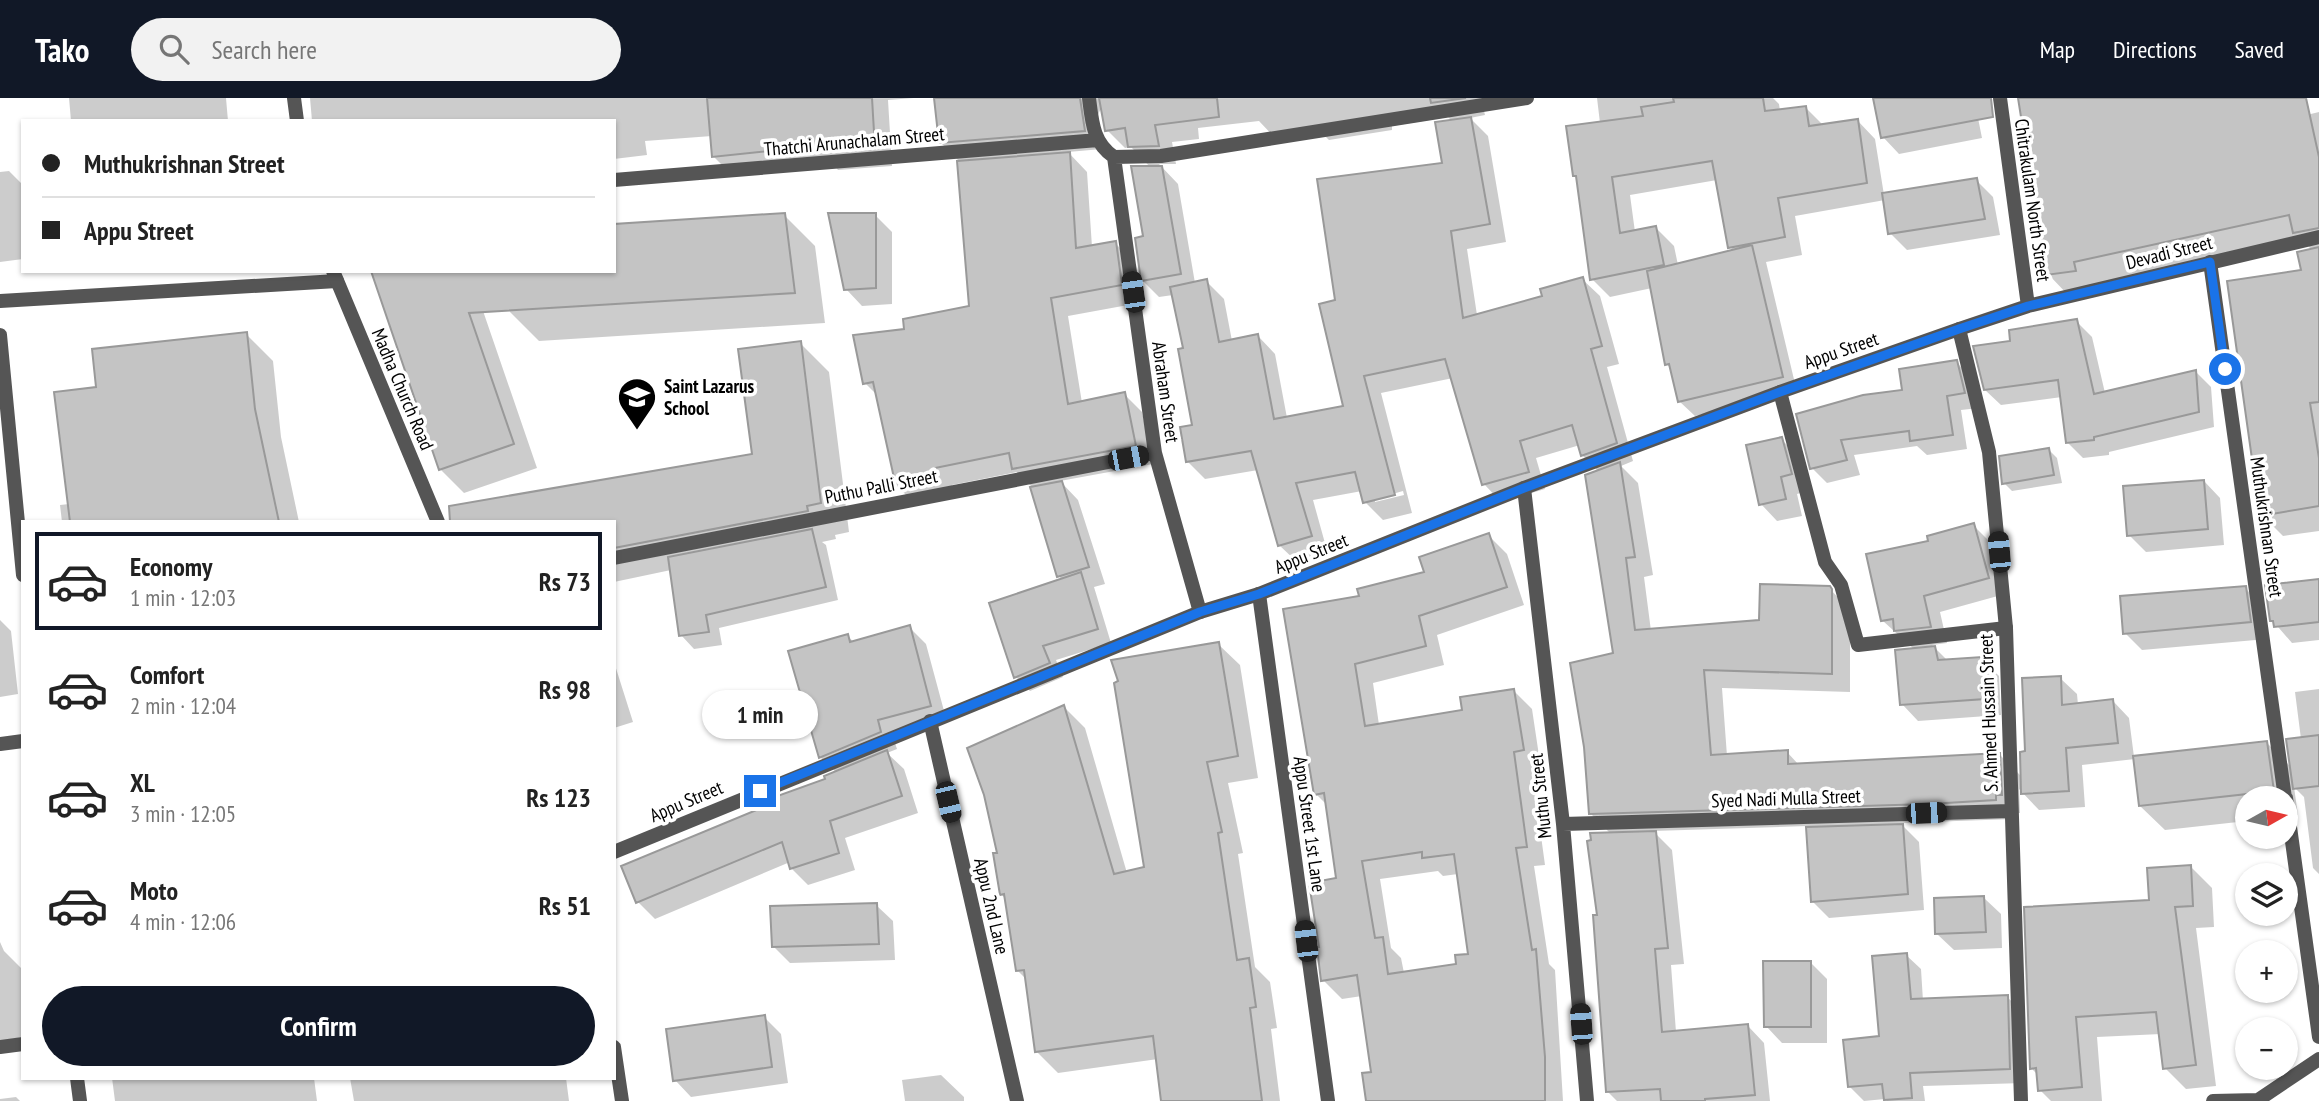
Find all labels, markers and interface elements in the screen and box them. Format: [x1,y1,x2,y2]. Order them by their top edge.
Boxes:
search box [131,18,621,81]
text: Tako [35,28,89,71]
icon: search [155,30,193,68]
text: Search here [211,33,317,66]
text: Map [2040,34,2075,65]
text: Directions [2113,34,2197,65]
text: Saved [2235,34,2284,65]
street label: Chitrakulam North Street [2010,117,2056,284]
street label: Thatchi Arunachalam Street [763,121,946,161]
text: Muthukrishnan Street [84,147,285,180]
text: Appu Street [84,214,194,247]
street label: Devadi Street [2123,230,2215,274]
car [1120,270,1147,314]
street label: Madha Church Road [367,324,439,454]
street label: Appu Street [1801,326,1882,374]
street label: Abraham Street [1147,340,1185,445]
route start [2209,353,2241,385]
place label: Saint Lazarus School [664,374,754,420]
school or university icon: Saint Lazarus School [616,376,658,431]
car [1106,444,1151,472]
street label: Muthukrishnan Street [2245,455,2289,599]
street label: Puthu Palli Street [823,463,940,509]
street label: Appu Street [1271,527,1352,579]
car [1987,530,2012,574]
icon: car [46,550,109,613]
text: Economy [130,550,212,583]
text: Rs 73 [539,565,591,598]
text: 1 min · 12:03 [130,583,236,612]
street label: S. Ahmed Hussain Street [1973,633,2003,793]
icon: car [46,658,109,721]
text: Comfort [130,658,204,691]
text: Rs 98 [539,673,591,706]
callout: 1 min [702,690,818,738]
text: 2 min · 12:04 [130,691,236,720]
text: 1 min [737,700,783,729]
street label: Muthu Street [1524,751,1556,840]
street label: Appu Street 1st Lane [1289,755,1331,894]
icon: car [46,766,109,829]
text: XL [130,766,155,799]
street label: Appu Street [646,775,727,827]
route end [744,775,776,807]
car [934,779,963,825]
text: Rs 123 [526,781,591,814]
street label: Syed Nadi Mulla Street [1711,783,1862,813]
north arrow [2235,786,2298,849]
map controls [2235,786,2298,1080]
text: 3 min · 12:05 [130,799,236,828]
car [1905,802,1948,824]
street label: Appu 2nd Lane [969,855,1015,957]
button: layers [2235,863,2298,926]
icon: car [46,874,109,937]
text: Moto [130,874,178,907]
text: Rs 51 [539,889,591,922]
text: 4 min · 12:06 [130,907,236,936]
car [1294,919,1319,963]
button: + [2235,940,2298,1003]
button: Confirm [42,986,595,1066]
car [1570,1002,1593,1046]
button: − [2235,1017,2298,1080]

